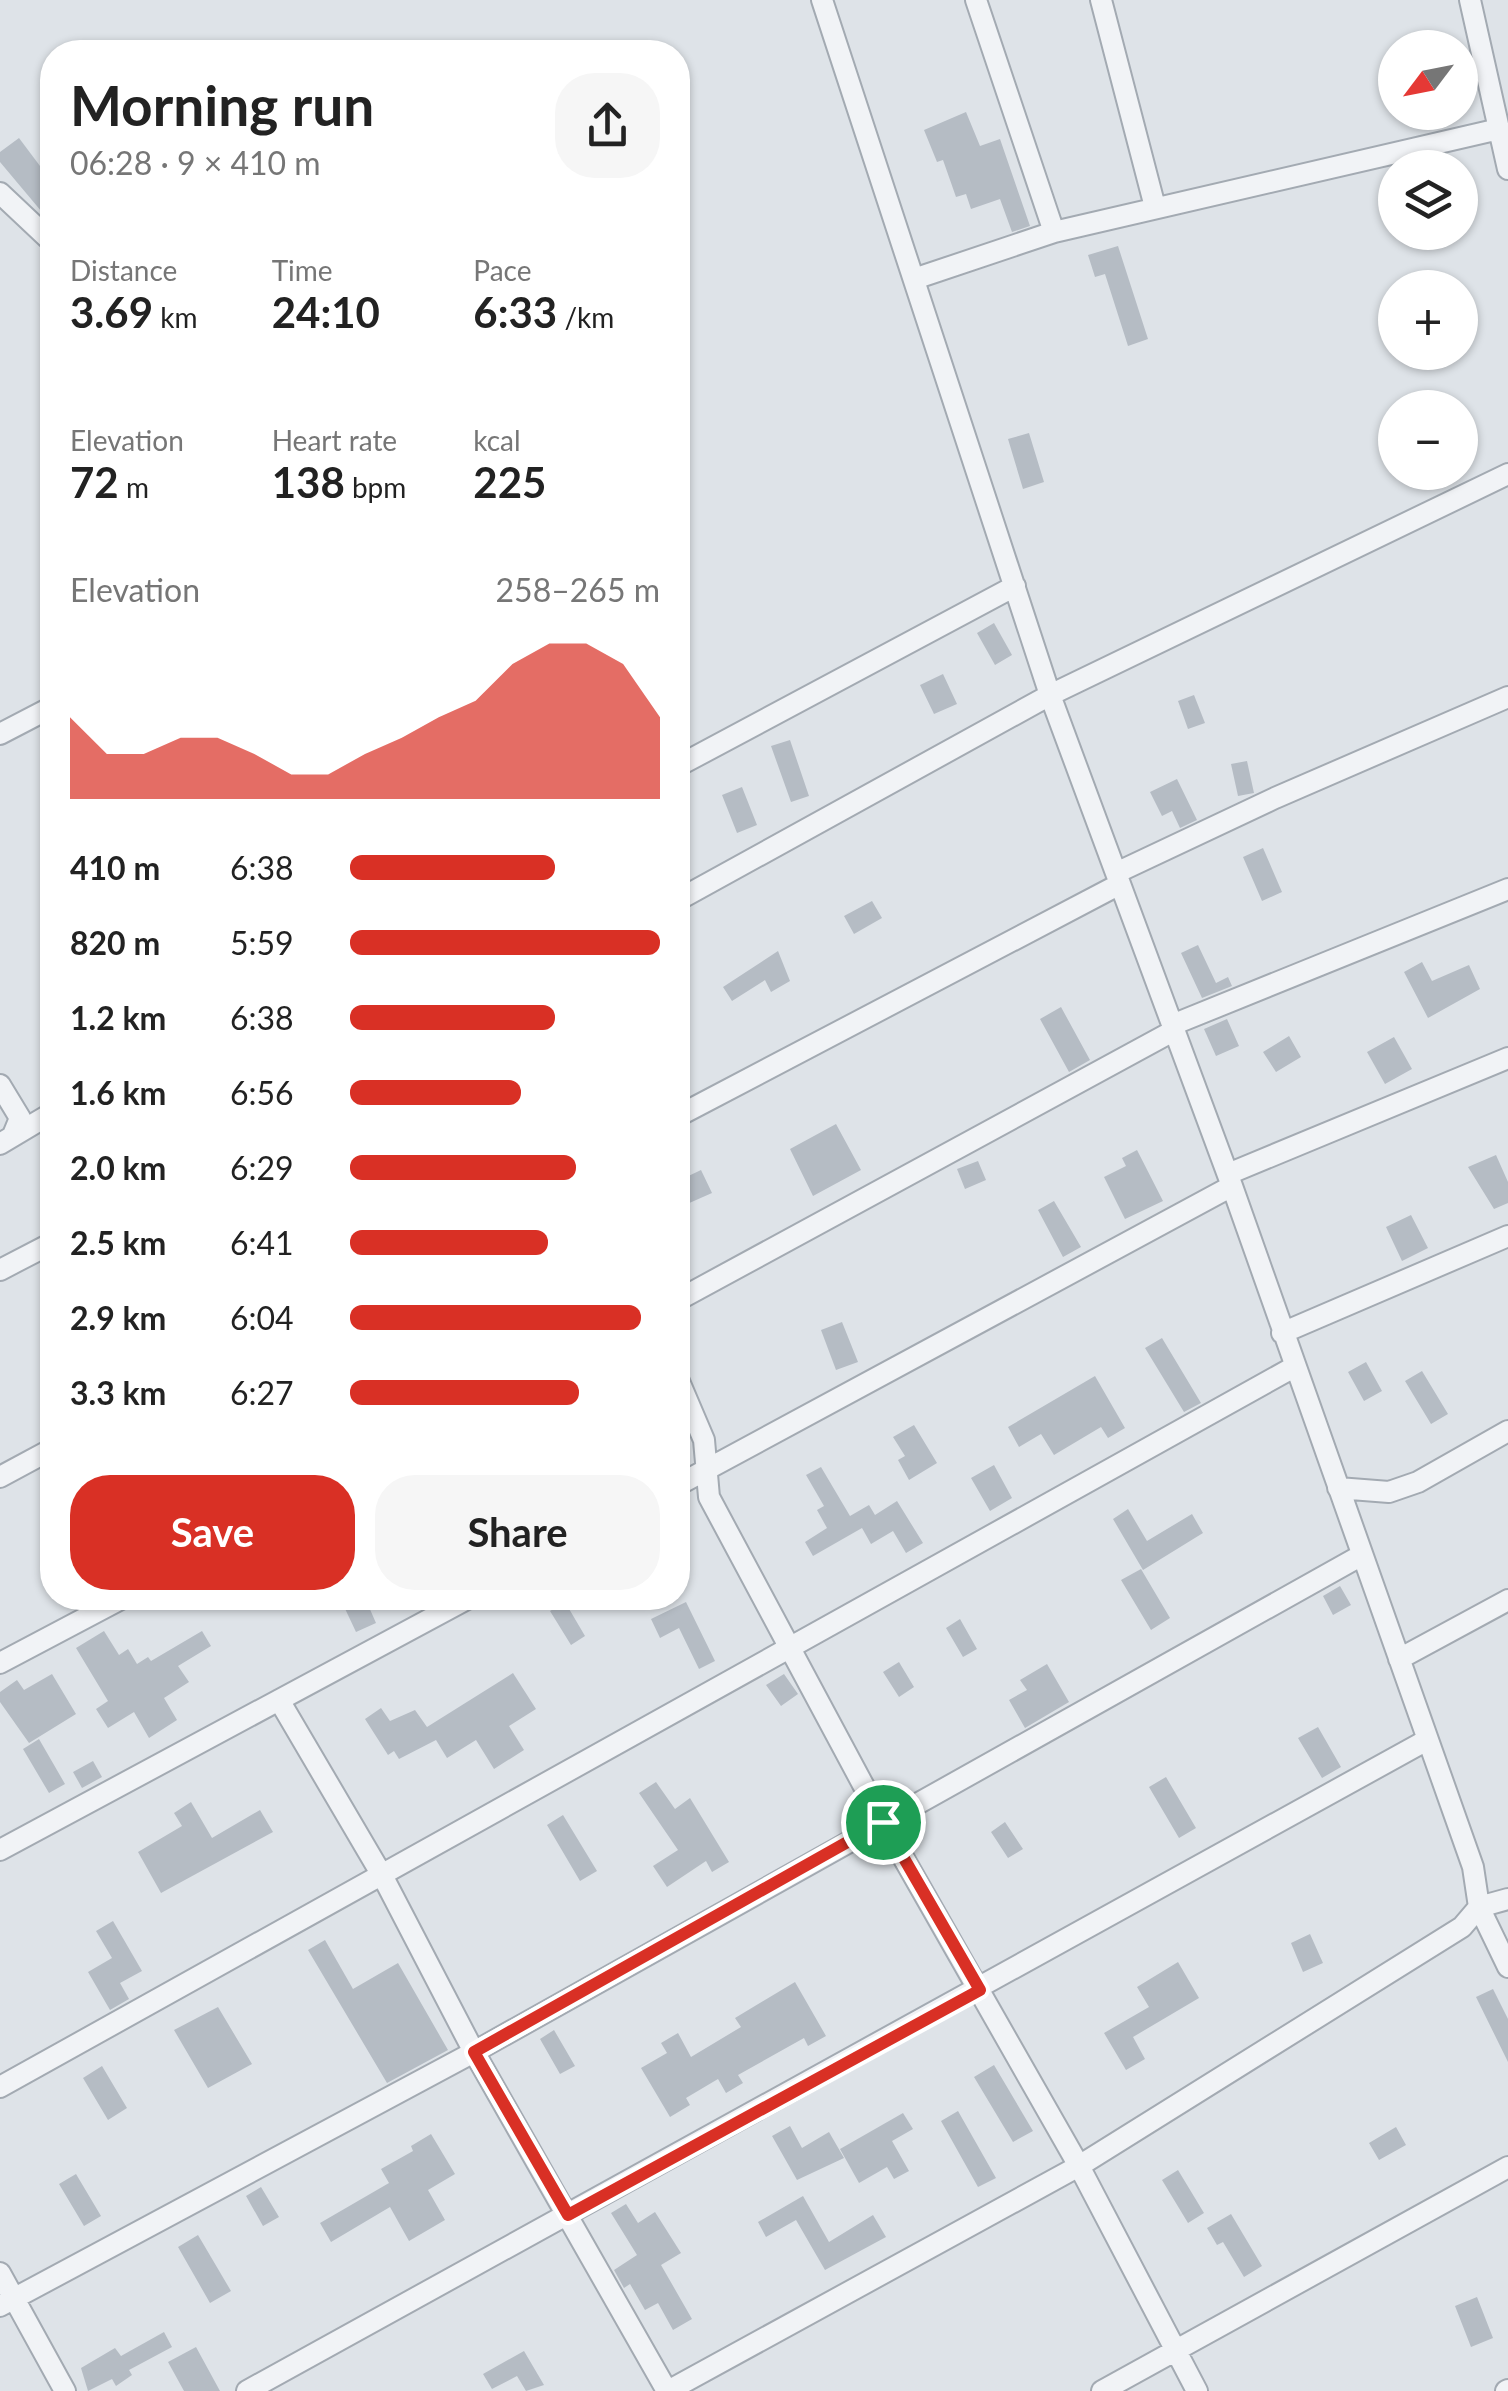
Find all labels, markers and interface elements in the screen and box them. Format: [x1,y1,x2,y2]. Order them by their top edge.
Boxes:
north arrow [1378,30,1478,130]
map controls [1378,30,1478,490]
text: Morning run [70,72,374,138]
button: share [555,73,660,178]
text: 06:28 · 9 × 410 m [70,143,321,182]
button: layers [1378,150,1478,250]
text: Distance [70,253,177,287]
text: Time [272,253,333,287]
text: Pace [473,253,532,287]
button: + [1378,270,1478,370]
text: 3.69 [70,287,153,337]
text: 24:10 [272,287,380,337]
text: 6:33 [473,287,557,337]
text: km [153,300,197,334]
text: /km [557,300,614,334]
button: − [1378,390,1478,490]
text: Elevation [70,423,184,457]
text: Heart rate [272,423,397,457]
text: kcal [473,423,521,457]
text: 72 [70,457,119,507]
text: 138 [272,457,345,507]
text: 225 [473,457,546,507]
text: m [119,470,149,504]
text: bpm [345,470,406,504]
text: Elevation [70,570,200,609]
text: 258–265 m [496,570,660,609]
text: 410 m [70,848,160,887]
text: 6:38 [230,848,294,887]
text: 820 m [70,923,160,962]
text: 5:59 [230,923,294,962]
text: 1.2 km [70,998,166,1037]
text: 6:38 [230,998,294,1037]
text: 1.6 km [70,1073,166,1112]
text: 6:56 [230,1073,294,1112]
text: 2.0 km [70,1148,166,1187]
text: 6:29 [230,1148,294,1187]
text: 2.5 km [70,1223,166,1262]
text: 6:41 [230,1223,294,1262]
text: 2.9 km [70,1298,166,1337]
text: 6:04 [230,1298,294,1337]
text: 3.3 km [70,1373,166,1412]
text: 6:27 [230,1373,294,1412]
button: Save [70,1475,355,1590]
button: Share [375,1475,660,1590]
pin [841,1780,926,1865]
icon: arrive [856,1795,911,1850]

